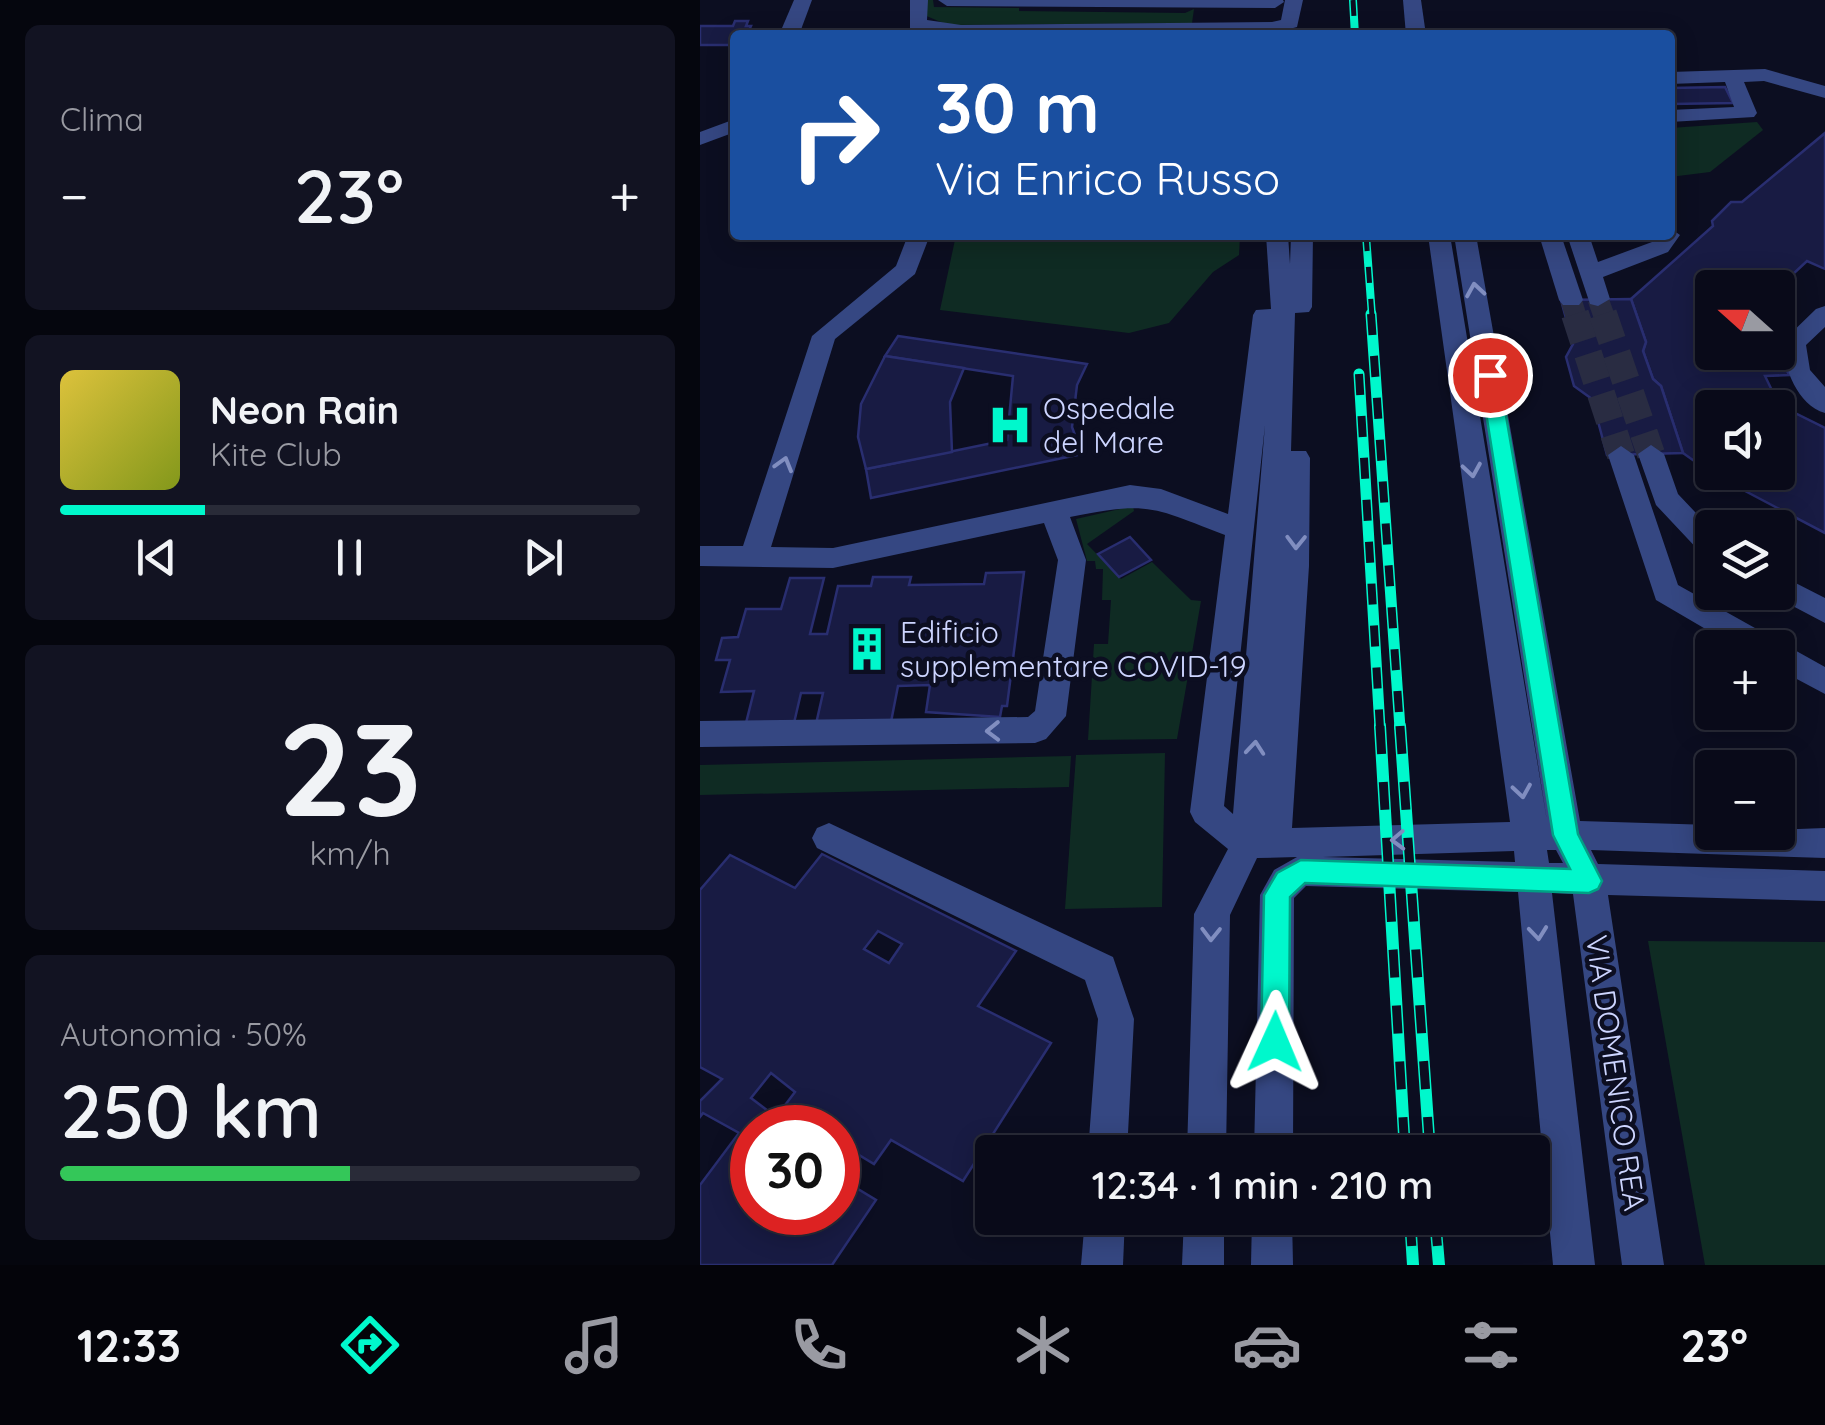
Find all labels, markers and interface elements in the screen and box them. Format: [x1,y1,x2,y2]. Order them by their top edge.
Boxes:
text: 30 m [935,63,1100,151]
icon: right [770,70,900,200]
text: Clima [60,99,144,139]
text: 23° [294,148,404,242]
text: Via Enrico Russo [935,150,1280,206]
text: − [60,161,89,230]
text: + [609,161,640,230]
north arrow [1695,270,1795,370]
map controls [1695,270,1795,850]
one-way arrow [1465,282,1486,298]
pin [1448,333,1533,418]
icon: arrive [1463,348,1518,403]
text: Neon Rain [210,386,399,434]
place label: Ospedale del Mare [1043,389,1175,461]
button: sound [1695,390,1795,490]
hospital icon: Ospedale del Mare [986,401,1034,449]
text: Kite Club [210,434,342,474]
one-way arrow [773,455,794,473]
one-way arrow [1460,462,1481,479]
button: layers [1695,510,1795,610]
icon: previous [129,530,184,585]
icon: pause [322,530,377,585]
icon: next [516,530,571,585]
one-way arrow [1285,535,1306,551]
place label: Edificio supplementare COVID-19 [900,613,1246,685]
building icon: Edificio supplementare COVID-19 [843,625,891,673]
button: + [1695,630,1795,730]
text: 23 [278,686,422,849]
one-way arrow [984,720,1000,741]
one-way arrow [1244,739,1265,755]
button: − [1695,750,1795,850]
one-way arrow [1510,783,1531,800]
one-way arrow [1390,829,1406,850]
text: km/h [309,833,391,873]
one-way arrow [1201,926,1222,942]
one-way arrow [1527,926,1548,942]
street label: VIA DOMENICO REA [1578,933,1654,1213]
position arrow [1223,990,1327,1094]
text: Autonomia · 50% [60,1014,307,1054]
text: 250 km [60,1063,322,1157]
speed limit sign: 30 [730,1105,860,1235]
text: 12:34 · 1 min · 210 m [1092,1161,1433,1209]
icon: directions [335,1310,405,1380]
icon: music [559,1310,629,1380]
icon: phone [784,1310,854,1380]
icon: climate [1008,1310,1078,1380]
icon: car [1232,1310,1302,1380]
icon: filters [1456,1310,1526,1380]
text: 12:33 [77,1317,181,1373]
text: 23° [1680,1317,1748,1373]

